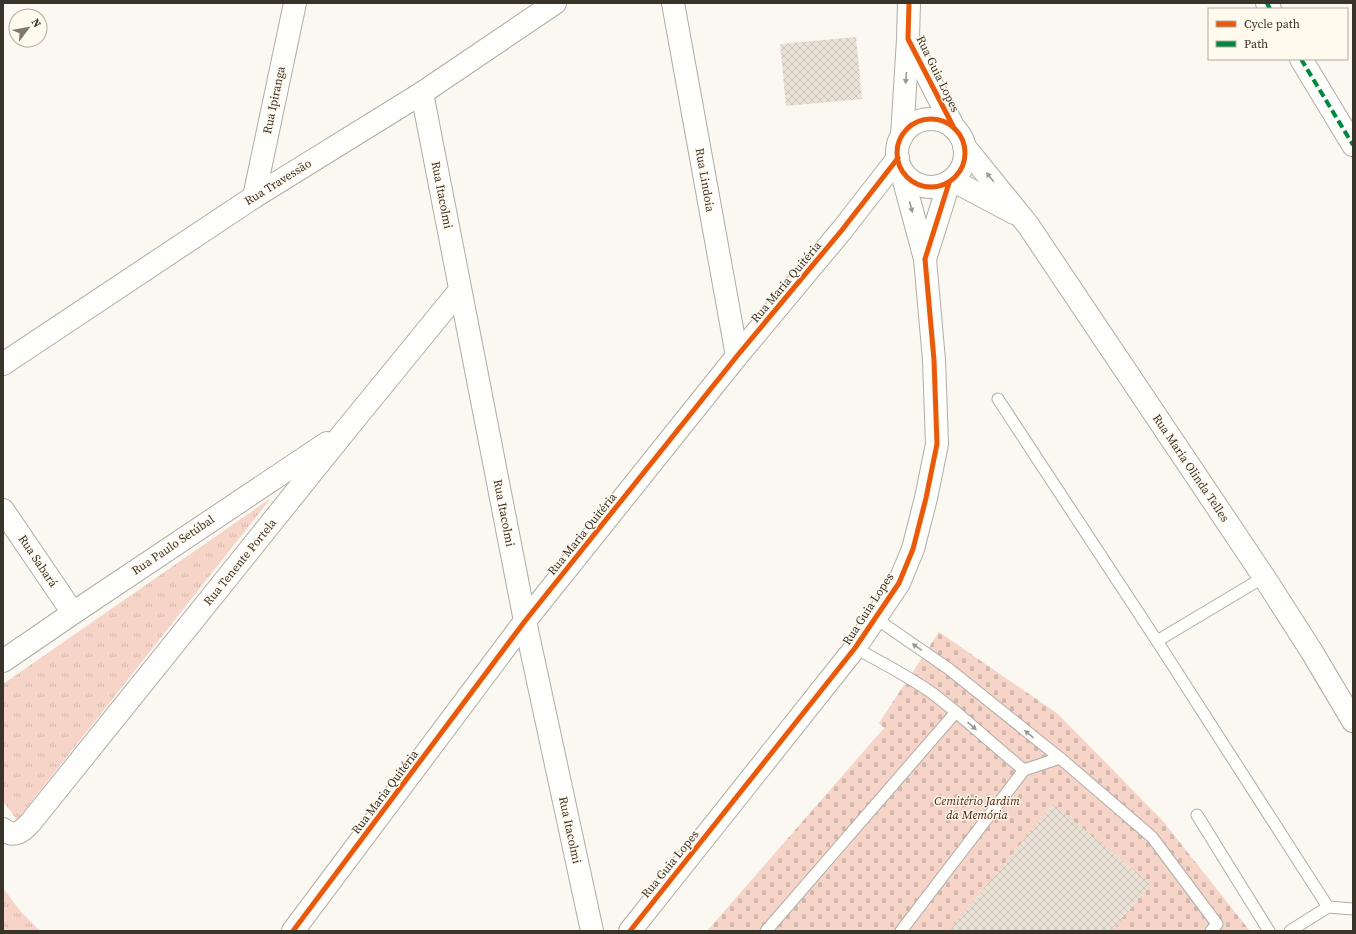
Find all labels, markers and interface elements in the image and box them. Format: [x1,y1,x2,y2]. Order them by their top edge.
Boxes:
north arrow [8,8,48,48]
legend [1208,8,1348,60]
text: N [28,16,45,30]
text: Cycle path [1244,16,1300,32]
street label: Rua Guia Lopes [913,33,963,115]
text: Path [1244,36,1268,52]
street label: Rua Ipiranga [259,64,289,135]
one-way arrow [902,72,909,84]
street label: Rua Lindoia [692,147,719,214]
street label: Rua Travessão [241,155,315,209]
street label: Rua Itacolmi [428,160,456,230]
one-way arrow [986,172,994,183]
one-way arrow [909,201,915,214]
street label: Rua Maria Quitéria [747,237,825,326]
street label: Rua Maria Olinda Telles [1149,411,1233,525]
street label: Rua Itacolmi [490,478,518,548]
street label: Rua Maria Quitéria [544,489,621,579]
street label: Rua Paulo Setúbal [129,511,218,579]
street label: Rua Tenente Portela [200,515,281,609]
street label: Rua Sabará [15,532,62,591]
street label: Rua Guia Lopes [839,570,897,648]
one-way arrow [912,643,922,651]
one-way arrow [967,722,977,731]
one-way arrow [1024,729,1035,738]
street label: Rua Maria Quitéria [348,746,422,837]
park label: Cemitério Jardim da Memória [934,793,1020,823]
street label: Rua Itacolmi [555,795,585,865]
street label: Rua Guia Lopes [638,827,702,901]

